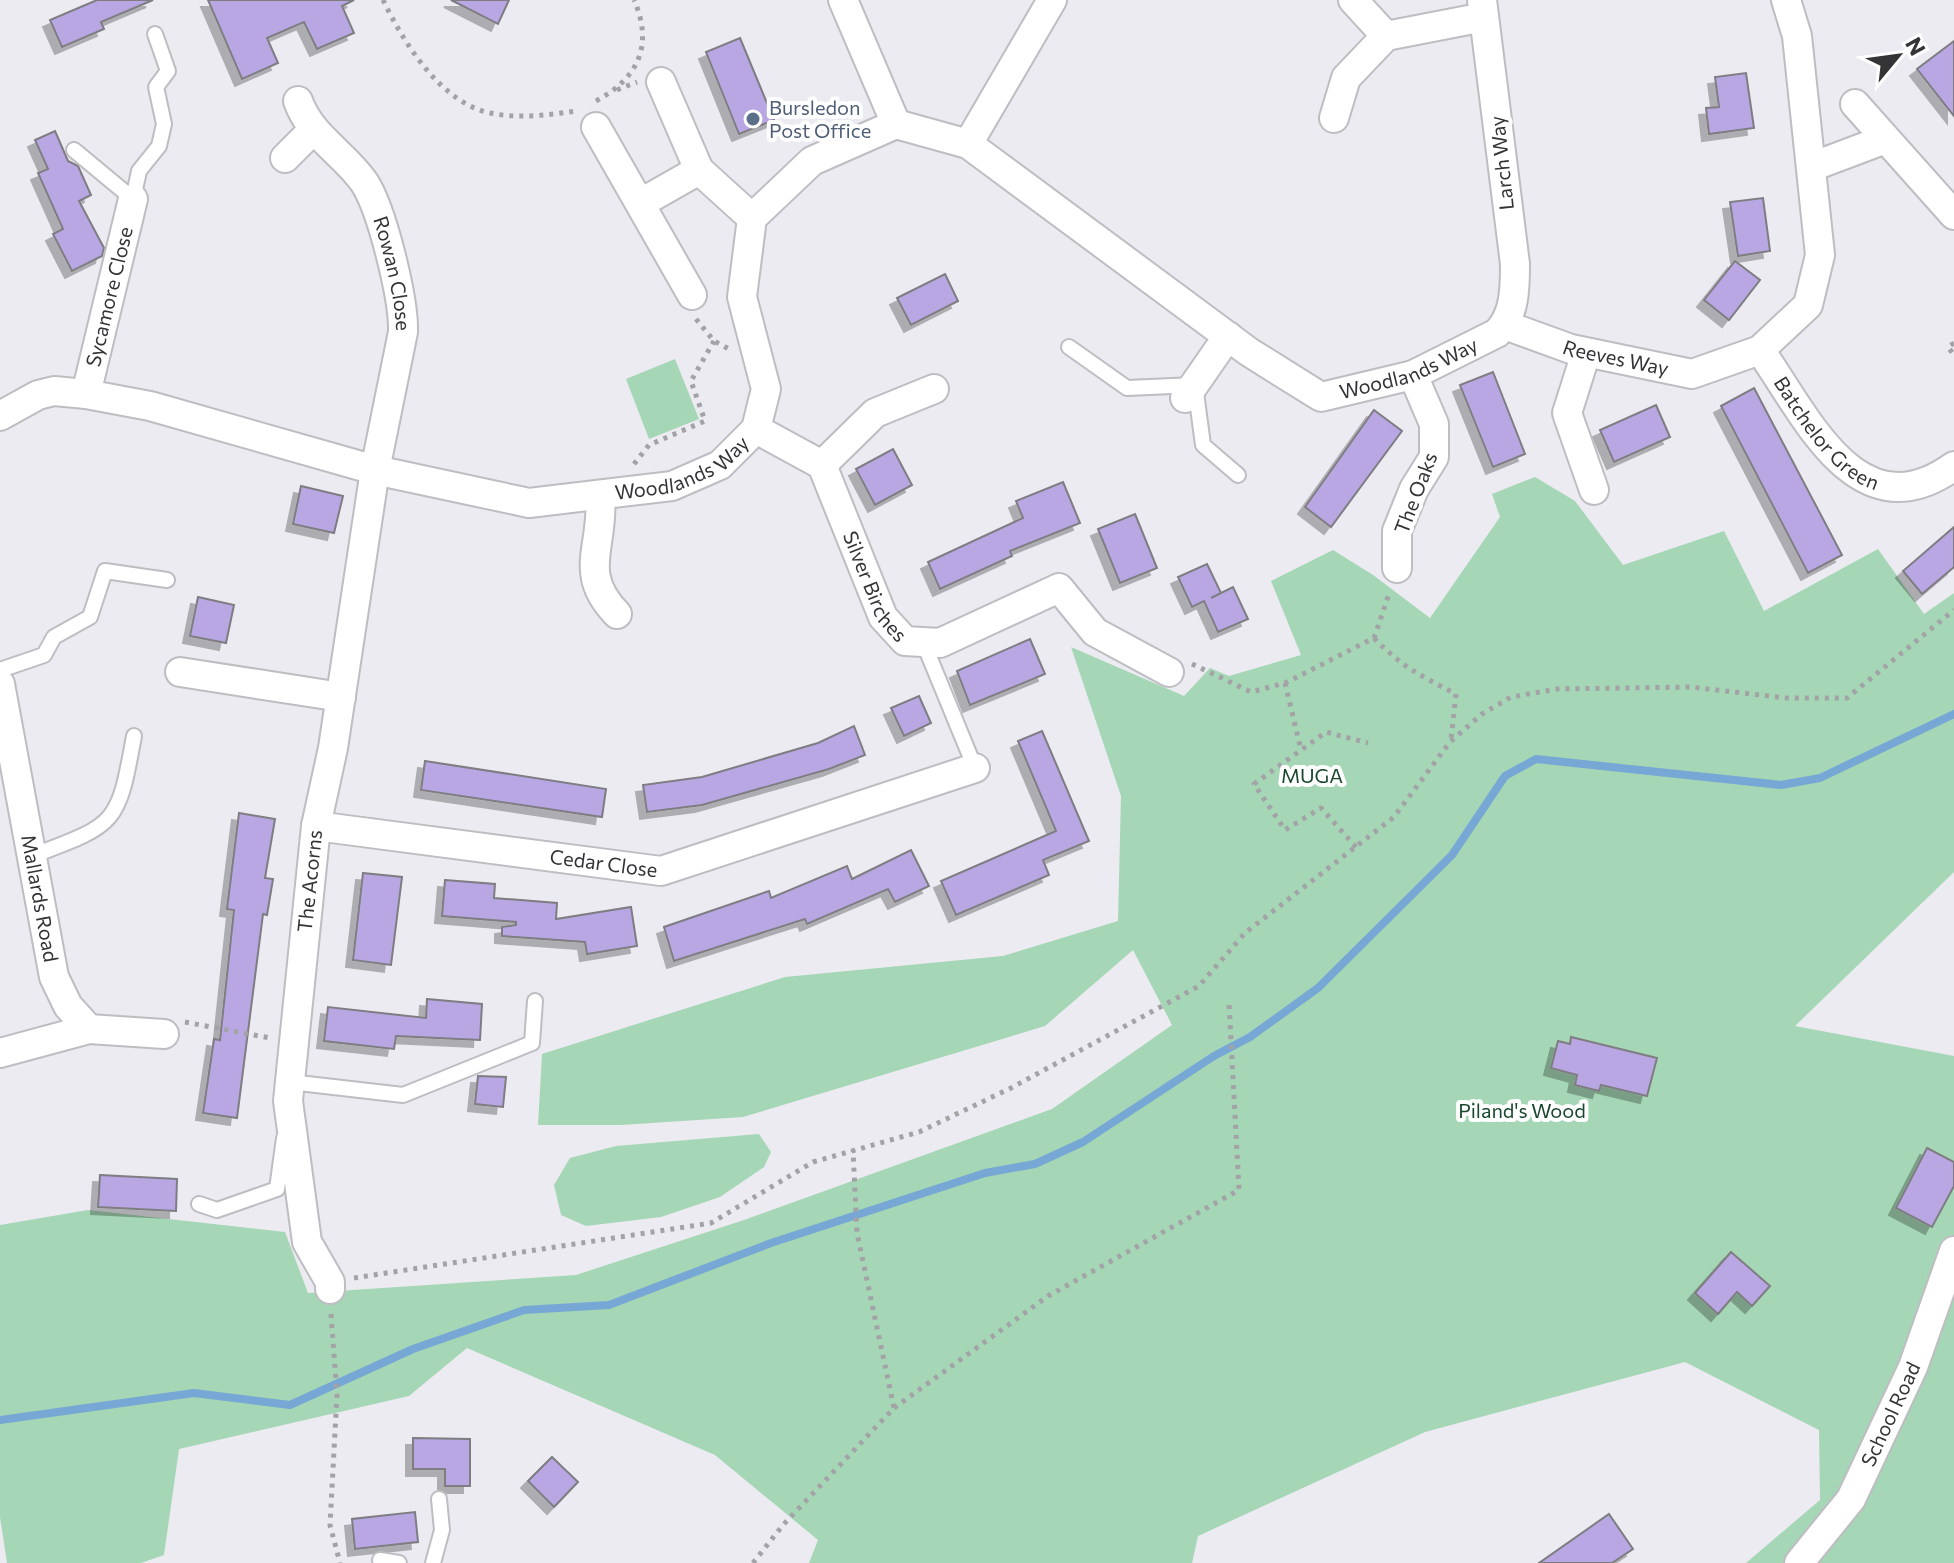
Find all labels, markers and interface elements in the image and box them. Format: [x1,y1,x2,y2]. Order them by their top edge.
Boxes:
north arrow [1858,16,1938,96]
text: N [1900,32,1932,60]
place label: Bursledon Post Office [769,95,871,142]
marker: Bursledon Post Office [744,110,762,128]
street label: Larch Way [1484,115,1518,211]
street label: Rowan Close [369,213,416,331]
street label: Sycamore Close [80,224,137,369]
street label: Woodlands Way [1337,332,1481,403]
street label: Reeves Way [1560,334,1671,380]
street label: Batchelor Green [1770,372,1883,494]
street label: Woodlands Way [613,430,753,504]
street label: The Oaks [1389,448,1442,537]
street label: Silver Birches [839,527,913,646]
park label: MUGA [1281,763,1343,787]
street label: The Acorns [292,829,326,933]
street label: Mallards Road [17,833,64,964]
street label: Cedar Close [548,844,659,881]
park label: Piland's Wood [1458,1098,1586,1122]
street label: School Road [1855,1358,1925,1470]

